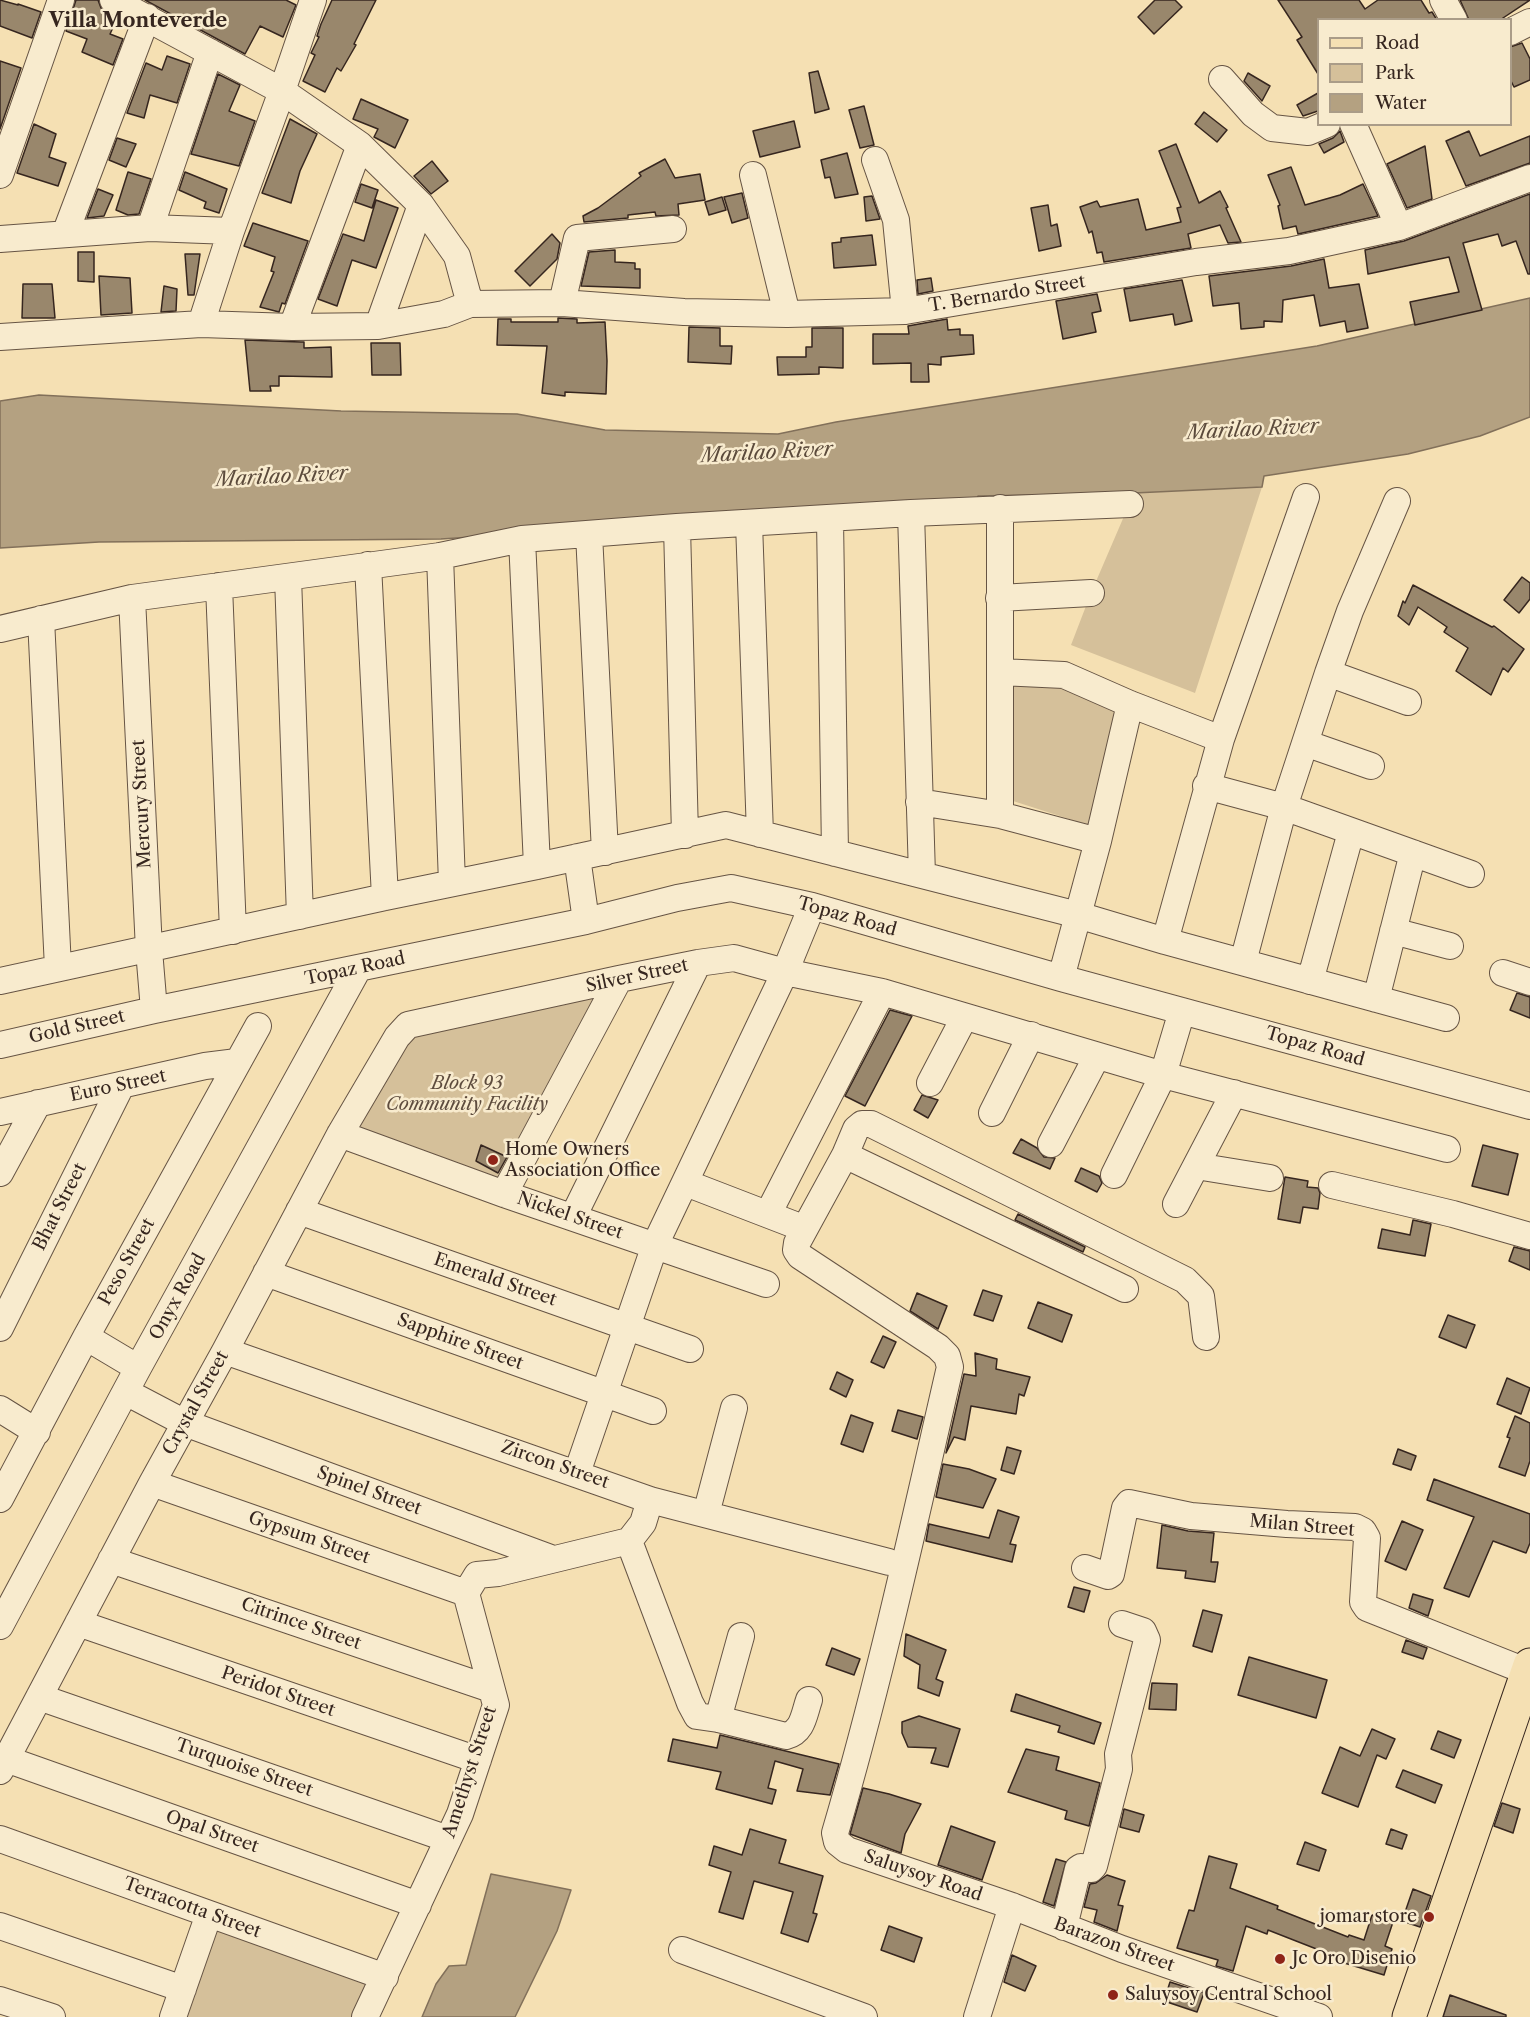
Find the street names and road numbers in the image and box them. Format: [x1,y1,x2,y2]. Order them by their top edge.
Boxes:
street label: T. Bernardo Street [927,271,1087,317]
street label: Mercury Street [128,739,156,869]
street label: Topaz Road [795,893,899,941]
street label: Topaz Road [303,948,407,990]
street label: Silver Street [584,955,690,997]
street label: Gold Street [27,1005,127,1049]
street label: Topaz Road [1263,1023,1367,1071]
street label: Euro Street [68,1065,168,1107]
street label: Bhat Street [29,1160,91,1254]
street label: Nickel Street [514,1188,626,1244]
street label: Peso Street [94,1215,160,1309]
street label: Emerald Street [431,1249,559,1311]
street label: Onyx Road [145,1250,211,1344]
street label: Sapphire Street [394,1309,526,1375]
street label: Crystal Street [158,1347,234,1459]
street label: Zircon Street [498,1436,612,1494]
street label: Spinel Street [314,1462,424,1520]
street label: Gypsum Street [245,1507,373,1569]
street label: Milan Street [1248,1511,1356,1541]
street label: Citrince Street [238,1593,364,1655]
street label: Peridot Street [218,1662,338,1722]
street label: Amethyst Street [439,1704,501,1840]
street label: Turquoise Street [173,1734,315,1802]
street label: Opal Street [163,1806,261,1858]
street label: Saluysoy Road [861,1846,985,1906]
street label: Terracotta Street [120,1873,264,1943]
street label: Barazon Street [1051,1913,1177,1977]

